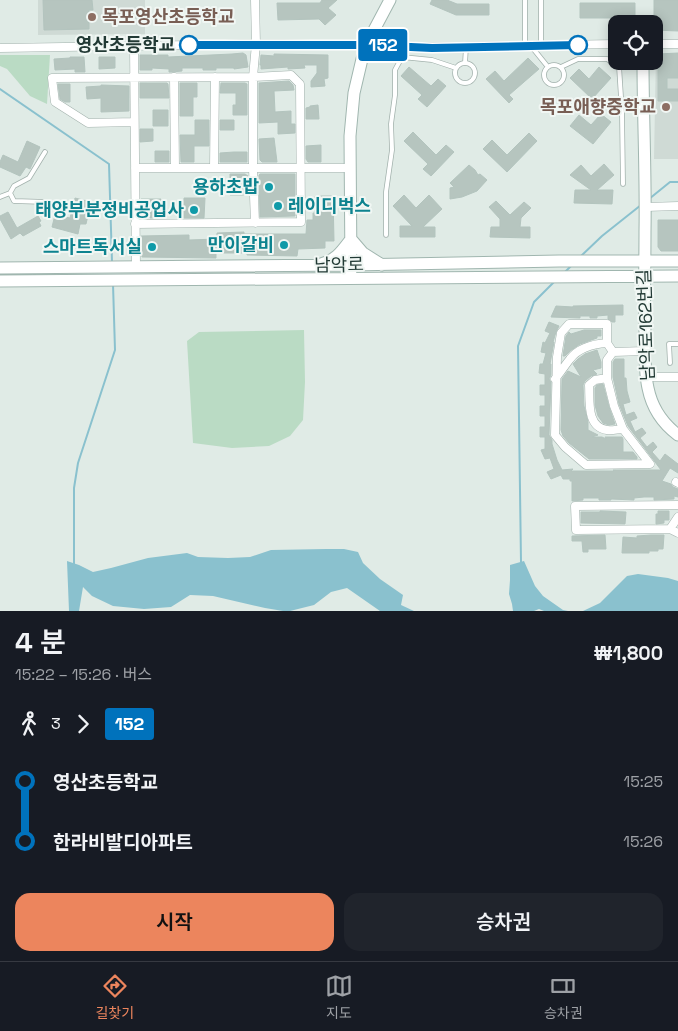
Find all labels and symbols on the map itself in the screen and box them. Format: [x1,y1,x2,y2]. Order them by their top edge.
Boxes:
place label: 목포영산초등학교 [102,5,234,28]
marker: 목포영산초등학교 [86,11,98,23]
line badge: 152 [354,29,412,61]
place label: 영산초등학교 [76,33,175,56]
marker: 영산초등학교 [179,35,199,55]
unlabelled marker [568,35,588,55]
place label: 목포애향중학교 [540,95,656,118]
marker: 목포애향중학교 [660,101,672,113]
place label: 용하초밥 [193,175,259,198]
marker: 용하초밥 [263,181,275,193]
place label: 레이디벅스 [288,194,371,217]
place label: 태양부분정비공업사 [35,198,184,221]
marker: 레이디벅스 [272,200,284,212]
marker: 태양부분정비공업사 [188,204,200,216]
place label: 만이갈비 [208,233,274,256]
place label: 스마트독서실 [43,235,142,258]
marker: 만이갈비 [278,239,290,251]
marker: 스마트독서실 [146,241,158,253]
street label: 남악로 [314,253,364,276]
street label: 남악로162번길 [632,269,659,381]

